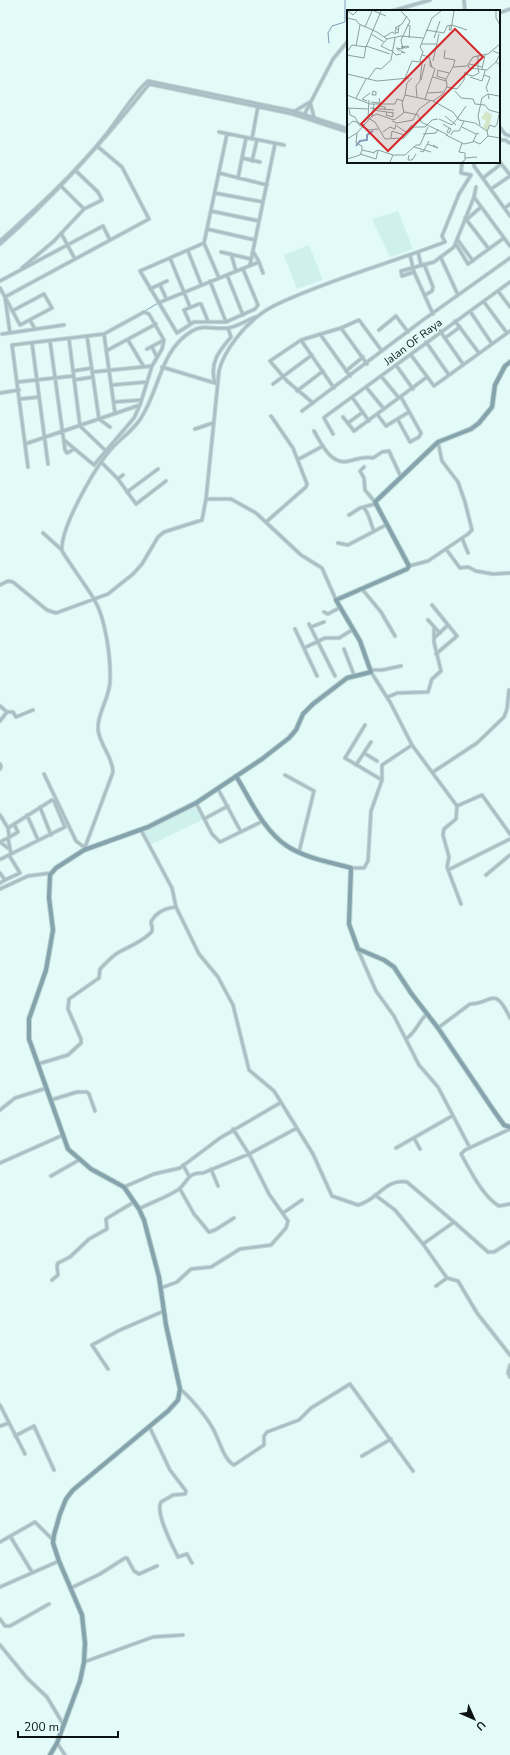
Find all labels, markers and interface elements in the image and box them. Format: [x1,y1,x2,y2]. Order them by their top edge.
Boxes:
inset map [347,10,500,163]
street label: Jalan OF Raya [380,315,445,369]
north arrow [454,1699,494,1739]
scale bar [18,1713,118,1739]
text: U [473,1718,489,1734]
text: 200 m [24,1719,59,1735]

